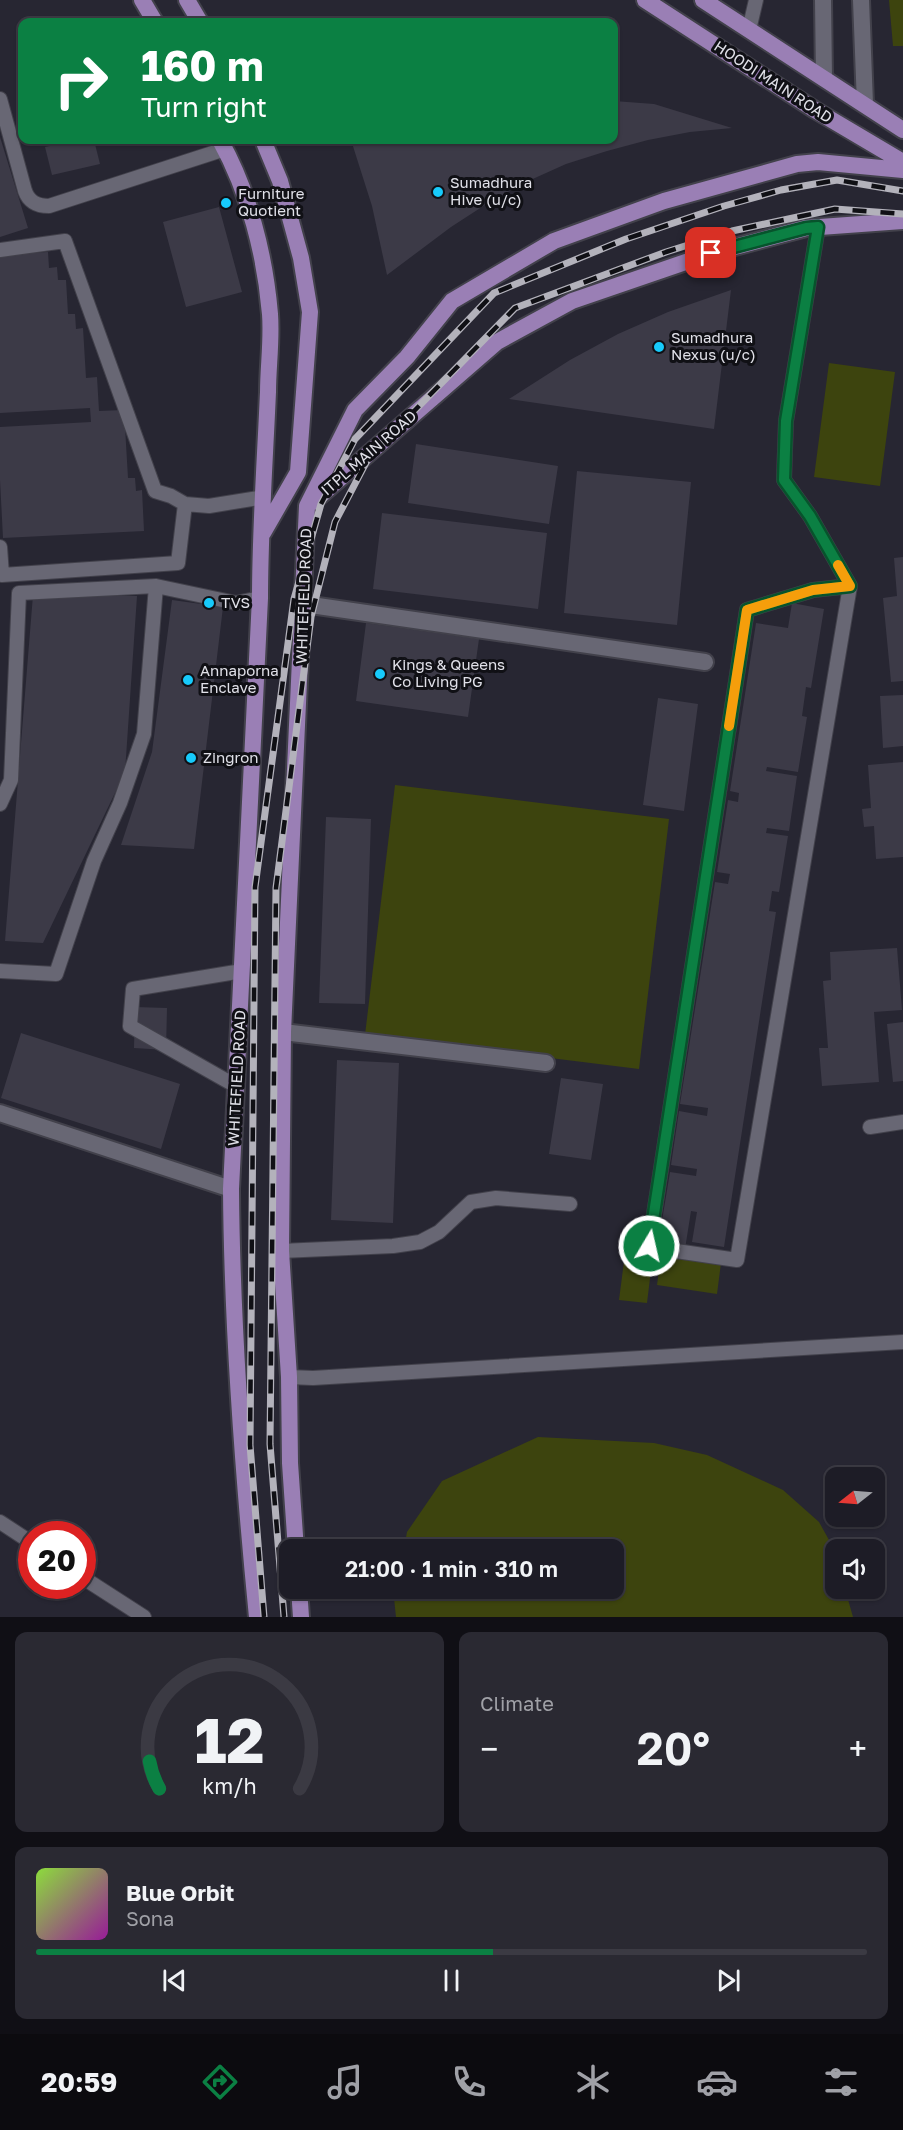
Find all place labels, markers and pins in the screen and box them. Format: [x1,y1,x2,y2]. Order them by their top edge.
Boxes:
place label: Sumadhura Hive (u/c) [450,173,532,208]
place label: Furniture Quotient [238,184,305,219]
marker: Sumadhura Hive (u/c) [431,185,445,199]
marker: Furniture Quotient [219,196,233,210]
pin [685,227,736,278]
place label: Sumadhura Nexus (u/c) [671,328,756,363]
marker: Sumadhura Nexus (u/c) [652,340,666,354]
place label: TVS [221,593,250,611]
marker: TVS [202,596,216,610]
place label: Kings & Queens Co Living PG [392,655,505,690]
place label: Annaporna Enclave [200,661,279,696]
marker: Kings & Queens Co Living PG [373,667,387,681]
marker: Annaporna Enclave [181,673,195,687]
place label: Zingron [203,748,258,766]
marker: Zingron [184,751,198,765]

